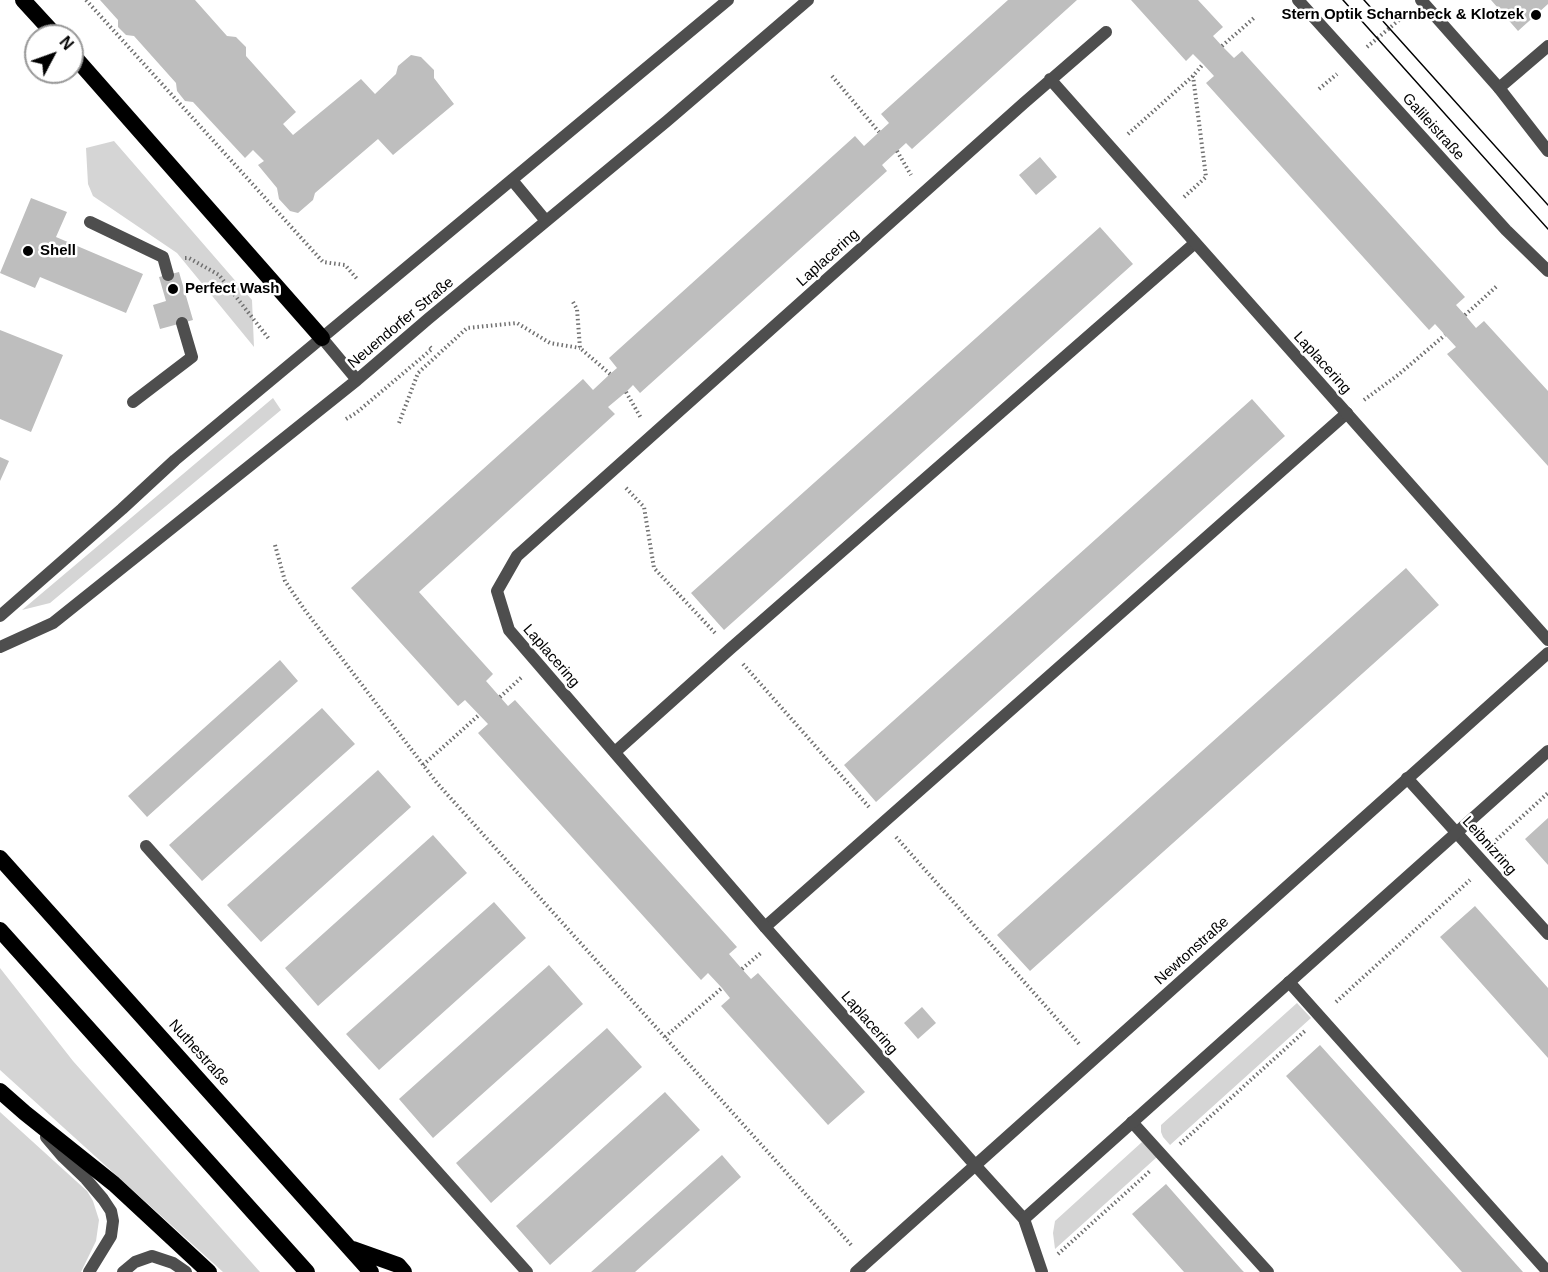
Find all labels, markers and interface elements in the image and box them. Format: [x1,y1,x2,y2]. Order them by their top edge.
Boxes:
place label: Stern Optik Scharnbeck & Klotzek [1281,6,1524,24]
marker: Stern Optik Scharnbeck & Klotzek [1529,8,1543,22]
north arrow [24,24,84,84]
text: N [56,33,77,53]
street label: Galileistraße [1398,90,1468,164]
street label: Laplacering [793,225,863,291]
place label: Shell [40,242,76,260]
marker: Shell [21,244,35,258]
street label: Neuendorfer Straße [344,273,458,373]
place label: Perfect Wash [185,280,279,298]
marker: Perfect Wash [166,282,180,296]
street label: Laplacering [1289,328,1355,398]
street label: Laplacering [519,621,583,691]
street label: Leibnizring [1458,813,1520,879]
street label: Newtonstraße [1151,913,1233,989]
street label: Laplacering [837,988,901,1058]
street label: Nuthestraße [165,1016,233,1090]

